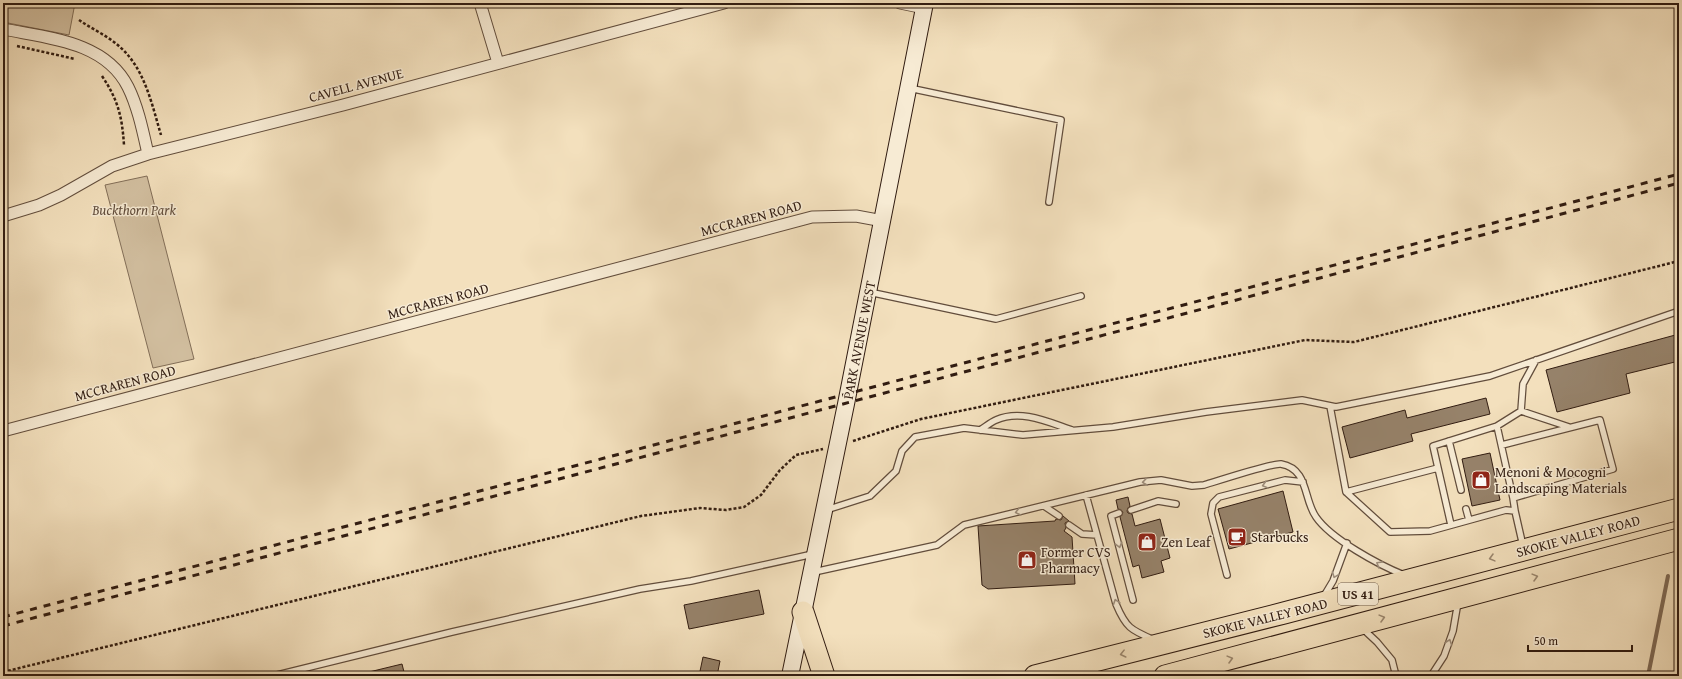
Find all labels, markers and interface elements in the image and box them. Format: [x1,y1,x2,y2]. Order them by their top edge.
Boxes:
street label: CAVELL AVENUE [307,63,405,107]
street label: MCCRAREN ROAD [698,195,804,241]
park label: Buckthorn Park [91,200,176,220]
street label: MCCRAREN ROAD [385,278,491,324]
street label: PARK AVENUE WEST [838,279,880,401]
street label: MCCRAREN ROAD [72,360,178,406]
place label: Menoni & Mocogni Landscaping Materials [1495,462,1627,498]
shop icon: Menoni & Mocogni Landscaping Materials [1470,469,1492,491]
one-way arrow [1142,477,1148,486]
one-way arrow [1262,480,1269,489]
one-way arrow [1015,507,1022,516]
street label: SKOKIE VALLEY ROAD [1514,510,1642,562]
cafe icon: Starbucks [1226,526,1248,548]
place label: Starbucks [1251,527,1309,547]
shop icon: Zen Leaf [1136,531,1158,553]
place label: Zen Leaf [1161,532,1212,552]
one-way arrow [1114,541,1123,548]
place label: Former CVS Pharmacy [1041,542,1111,578]
shop icon: Former CVS Pharmacy [1016,549,1038,571]
one-way arrow [1489,554,1496,562]
one-way arrow [1376,561,1383,568]
one-way arrow [1332,571,1340,578]
one-way arrow [1532,574,1538,582]
road number: US 41 [1338,583,1378,605]
street label: SKOKIE VALLEY ROAD [1201,593,1329,643]
one-way arrow [1112,599,1121,606]
one-way arrow [1379,614,1386,622]
scale bar [1528,627,1632,653]
text: 50 m [1534,632,1558,649]
one-way arrow [1445,639,1453,646]
one-way arrow [1119,649,1126,658]
one-way arrow [1226,655,1233,664]

